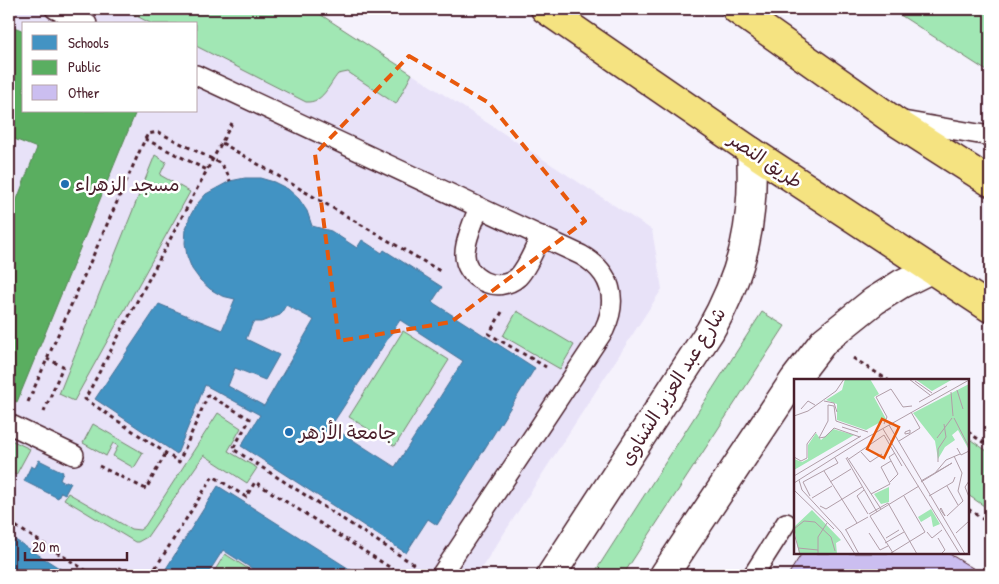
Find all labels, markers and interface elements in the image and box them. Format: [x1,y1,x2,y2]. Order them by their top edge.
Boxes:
legend [22,22,198,112]
text: Schools [68,32,109,53]
text: Public [68,56,101,77]
text: Other [68,82,100,103]
street label: طريق النصر [722,125,808,194]
place label: مسجد الزهراء [75,171,180,197]
marker: مسجد الزهراء [59,178,71,190]
street label: شارع عبد العزيز الشناوى [613,302,732,471]
inset map [794,379,969,554]
place label: جامعة الأزهر [297,419,396,445]
marker: جامعة الأزهر [283,426,295,438]
scale bar [25,529,128,561]
text: 20 m [32,536,59,557]

